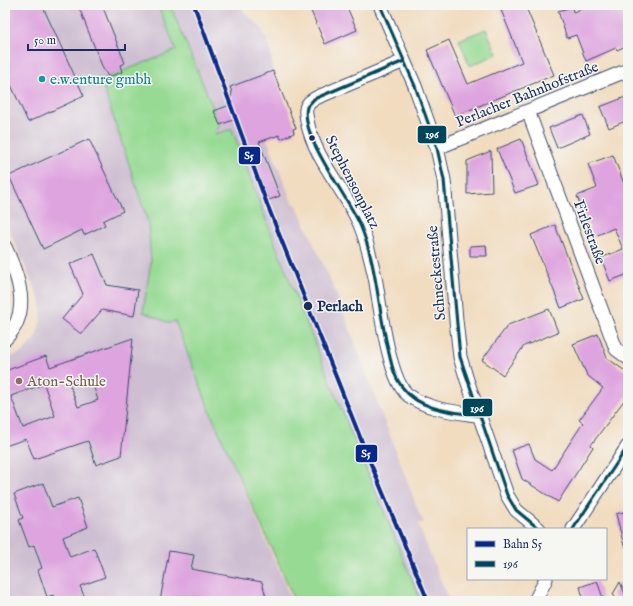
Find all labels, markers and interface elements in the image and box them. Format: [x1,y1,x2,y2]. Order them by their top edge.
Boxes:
scale bar [28,26,125,52]
text: 50 m [34,33,56,48]
street label: Perlacher Bahnhofstraße [453,57,601,132]
place label: e.w.enture gmbh [50,70,151,89]
marker: e.w.enture gmbh [37,74,47,84]
line badge: 196 [417,125,447,144]
text: 196 [425,128,440,142]
street label: Stephensonplatz [321,132,384,232]
unlabelled marker [307,133,317,143]
line badge: S5 [238,146,261,165]
text: S5 [244,149,254,163]
street label: Firlestraße [569,197,610,267]
street label: Schneckestraße [423,225,450,321]
place label: Perlach [317,297,364,316]
marker: Perlach [302,300,314,312]
place label: Aton-Schule [26,372,106,391]
marker: Aton-Schule [14,376,24,386]
line badge: 196 [462,398,493,417]
text: 196 [470,402,485,416]
line badge: S5 [355,444,378,463]
text: S5 [361,447,371,461]
legend [467,528,607,580]
text: Bahn S5 [503,537,543,552]
text: 196 [503,557,519,572]

